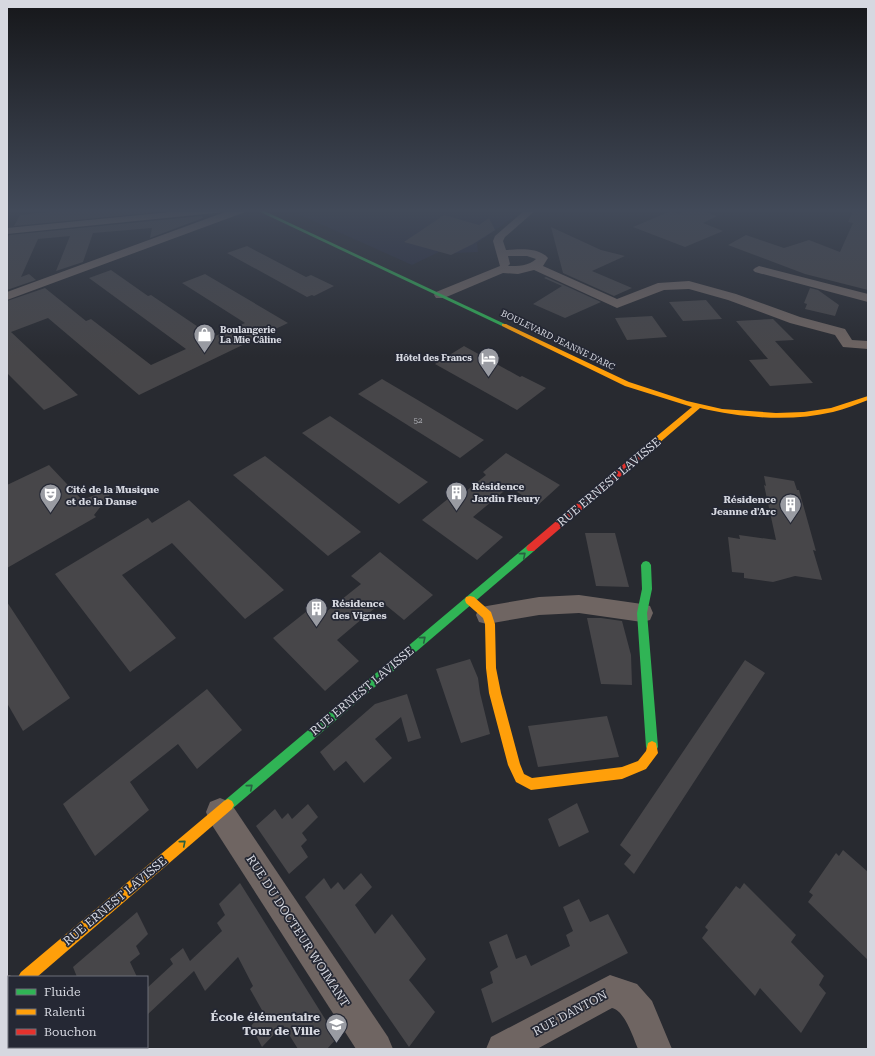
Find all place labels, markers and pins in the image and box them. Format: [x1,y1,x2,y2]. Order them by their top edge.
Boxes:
shop icon: Boulangerie La Mie Câline [191,322,217,355]
place label: Boulangerie La Mie Câline [220,325,282,345]
hotel icon: Hôtel des Francs [475,345,501,378]
place label: Hôtel des Francs [396,353,472,363]
building icon: Résidence Jardin Fleury [443,479,469,512]
place label: Résidence Jardin Fleury [472,481,540,504]
theatre icon: Cité de la Musique et de la Danse [37,482,63,515]
place label: Cité de la Musique et de la Danse [66,484,159,507]
building icon: Résidence Jeanne d'Arc [778,492,804,525]
place label: Résidence Jeanne d'Arc [711,494,776,517]
building icon: Résidence des Vignes [303,596,329,629]
place label: Résidence des Vignes [332,598,387,621]
place label: École élémentaire Tour de Ville [211,1010,320,1038]
school or university icon: École élémentaire Tour de Ville [323,1011,349,1044]

